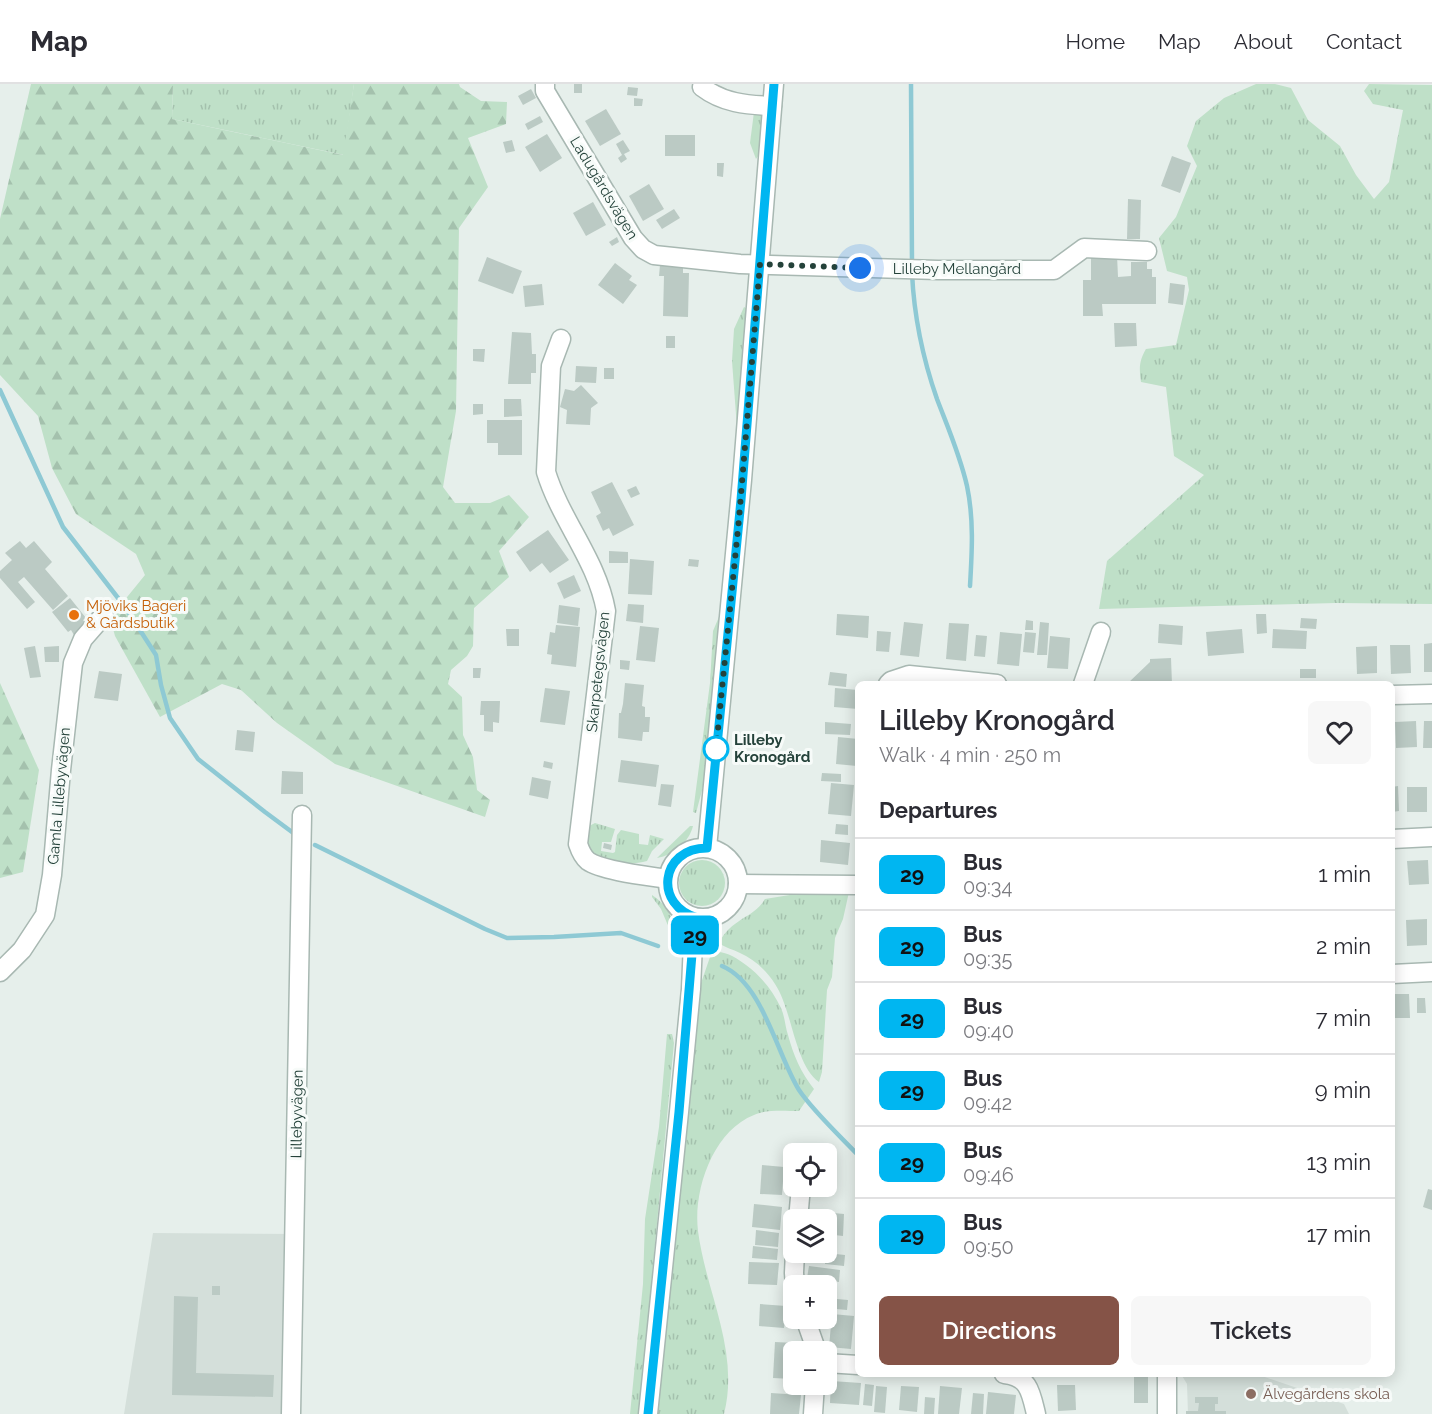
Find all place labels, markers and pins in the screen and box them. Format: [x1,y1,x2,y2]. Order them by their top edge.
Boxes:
place label: Mjöviks Bageri & Gårdsbutik [86,597,186,632]
marker: Mjöviks Bageri & Gårdsbutik [67,608,81,622]
place label: Lilleby Kronogård [734,731,811,766]
marker: Lilleby Kronogård [703,736,729,762]
place label: Älvegårdens skola [1263,1384,1390,1403]
marker: Älvegårdens skola [1244,1387,1258,1401]

